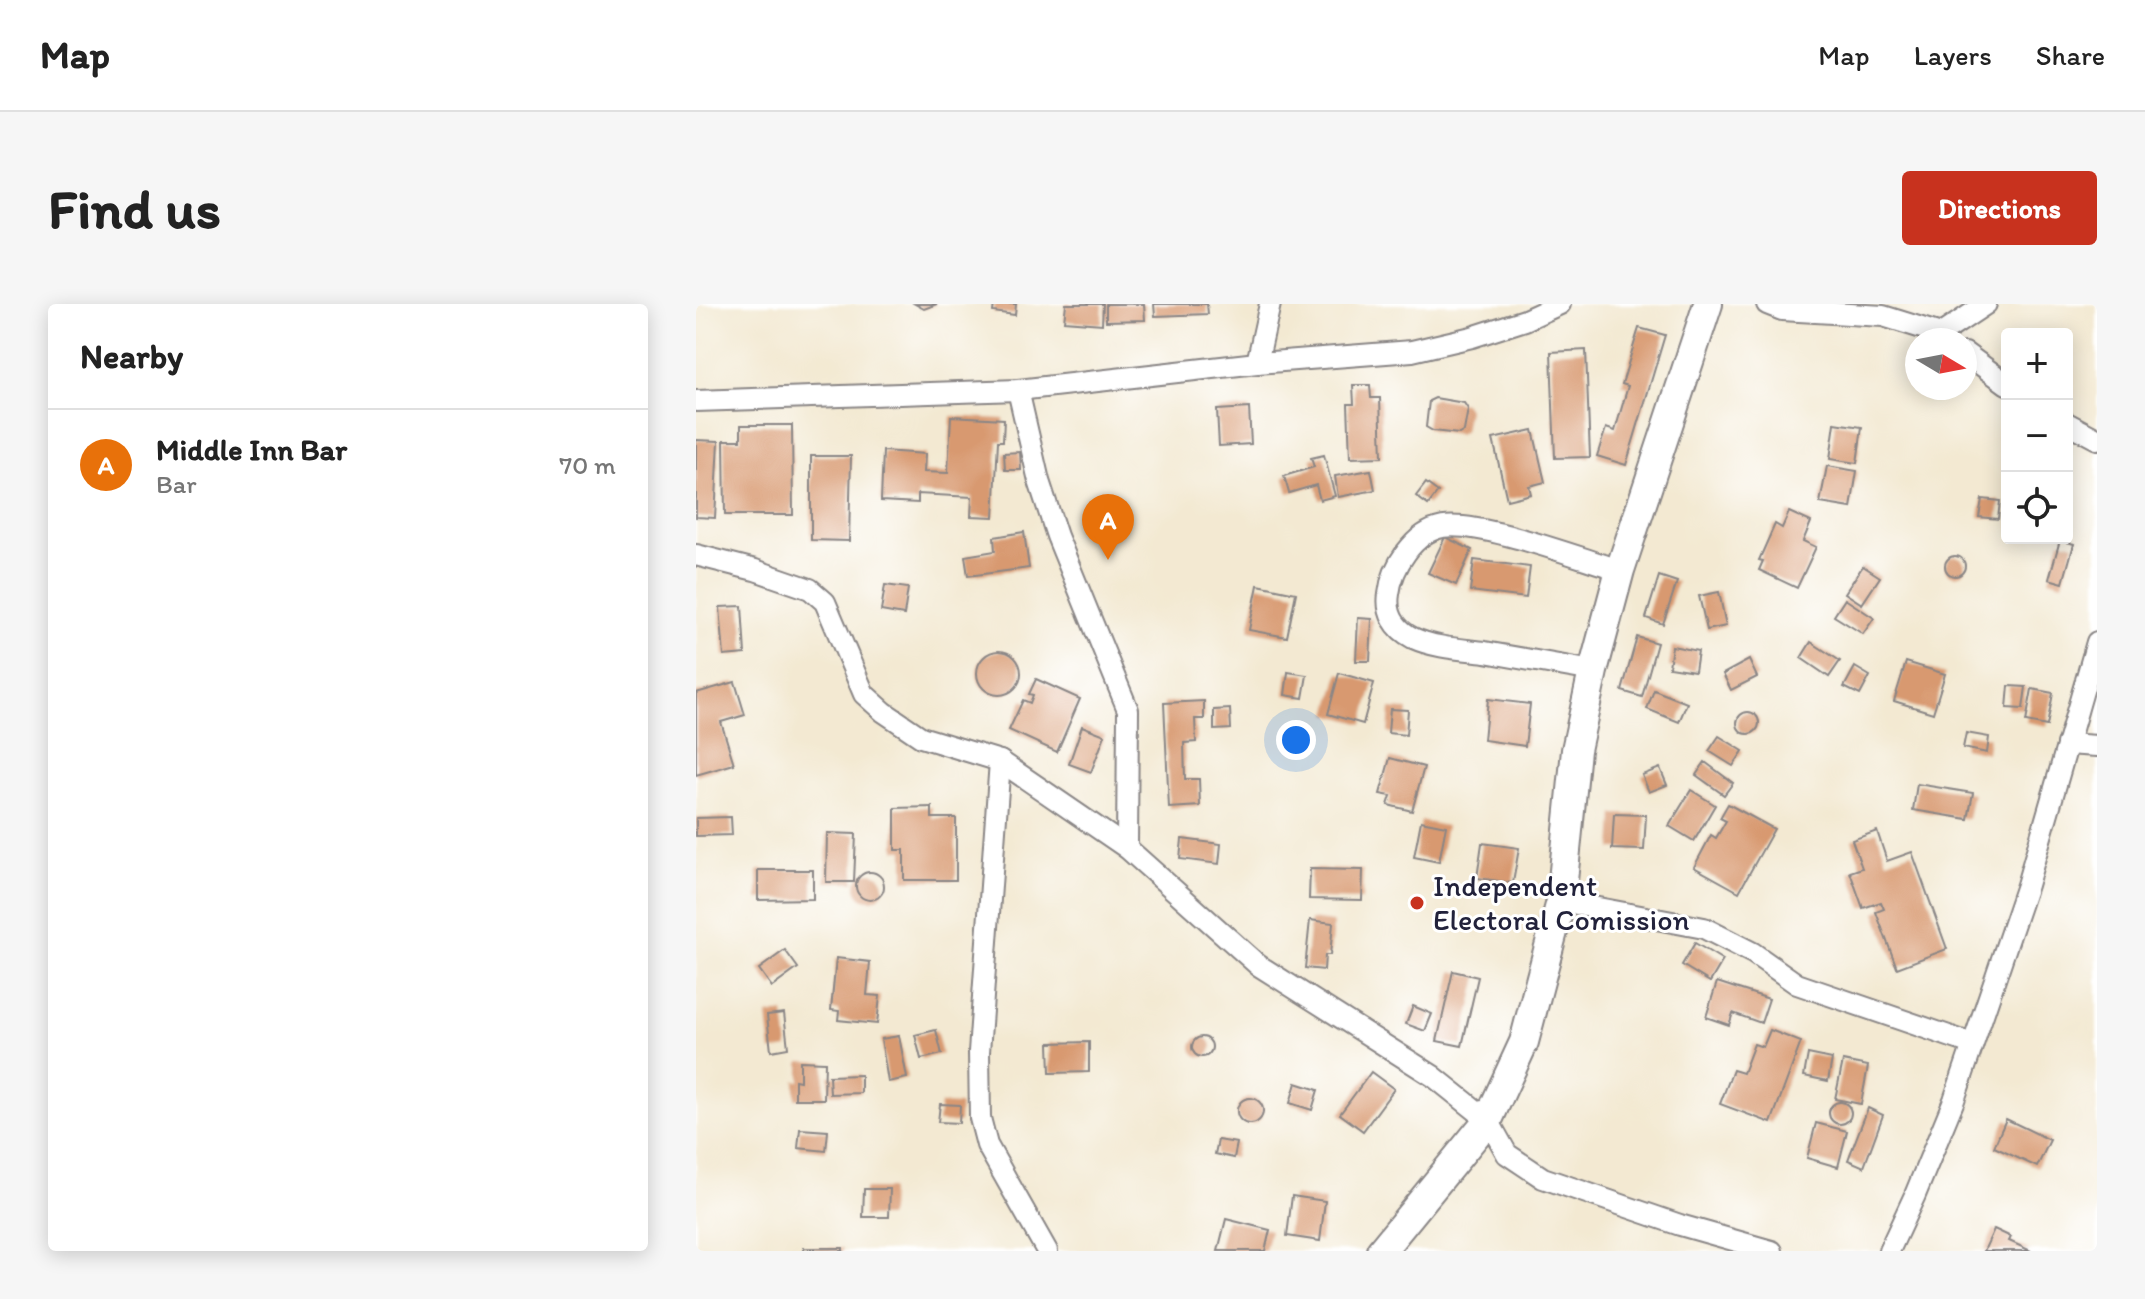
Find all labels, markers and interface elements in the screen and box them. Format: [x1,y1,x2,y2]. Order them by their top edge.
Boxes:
text: Map [40,32,110,78]
text: Map [1818,38,1870,72]
text: Layers [1914,38,1992,72]
text: Share [2036,38,2105,72]
button: Directions [1902,171,2097,245]
text: Find us [48,175,221,242]
north arrow [1905,328,1977,400]
map controls [2001,328,2073,544]
button: + [2001,328,2073,400]
text: Nearby [80,336,183,377]
button: − [2001,400,2073,472]
text: Middle Inn Bar [156,431,347,468]
text: A [98,449,114,481]
text: 70 m [559,449,616,481]
text: Bar [156,468,197,500]
button: locate [2001,472,2073,544]
pin: A [1082,494,1134,560]
your location [1276,720,1316,760]
place label: Independent Electoral Comission [1433,867,1690,938]
marker: Independent Electoral Comission [1408,894,1426,912]

